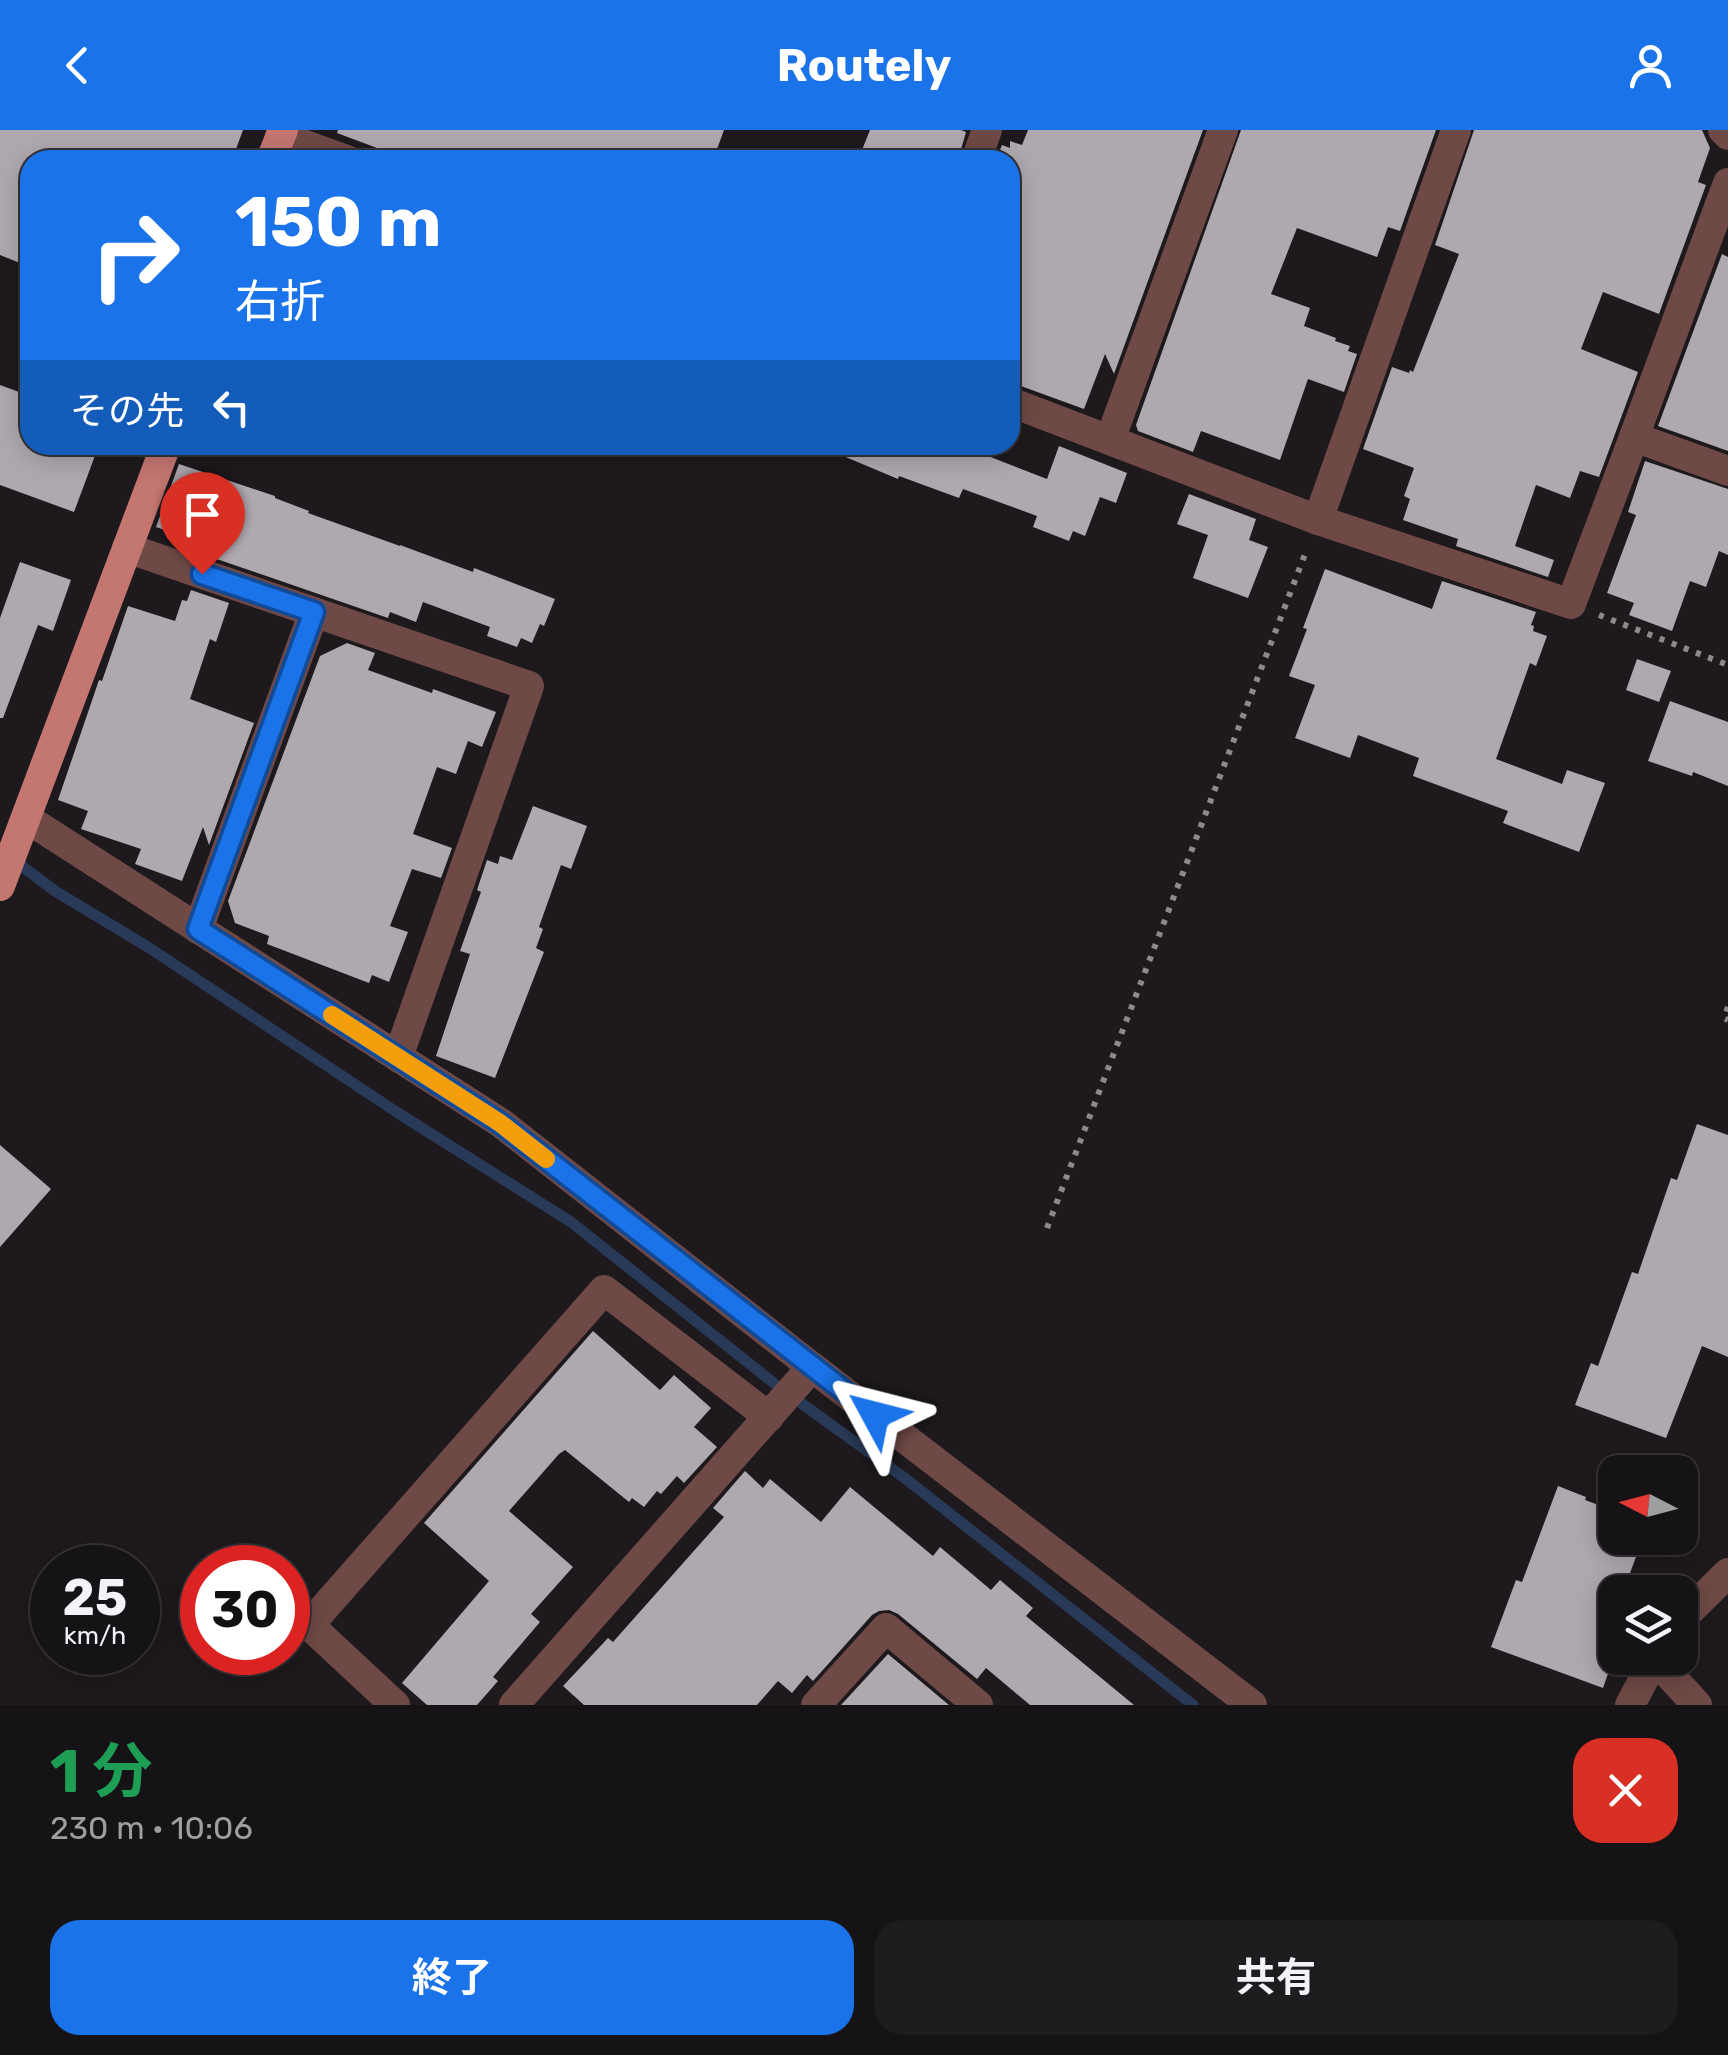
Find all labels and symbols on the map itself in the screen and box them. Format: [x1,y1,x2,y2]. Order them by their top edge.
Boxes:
pin [160,472,245,575]
position arrow [823,1363,927,1467]
north arrow [1598,1455,1698,1555]
speed limit sign: 30 [180,1545,310,1675]

